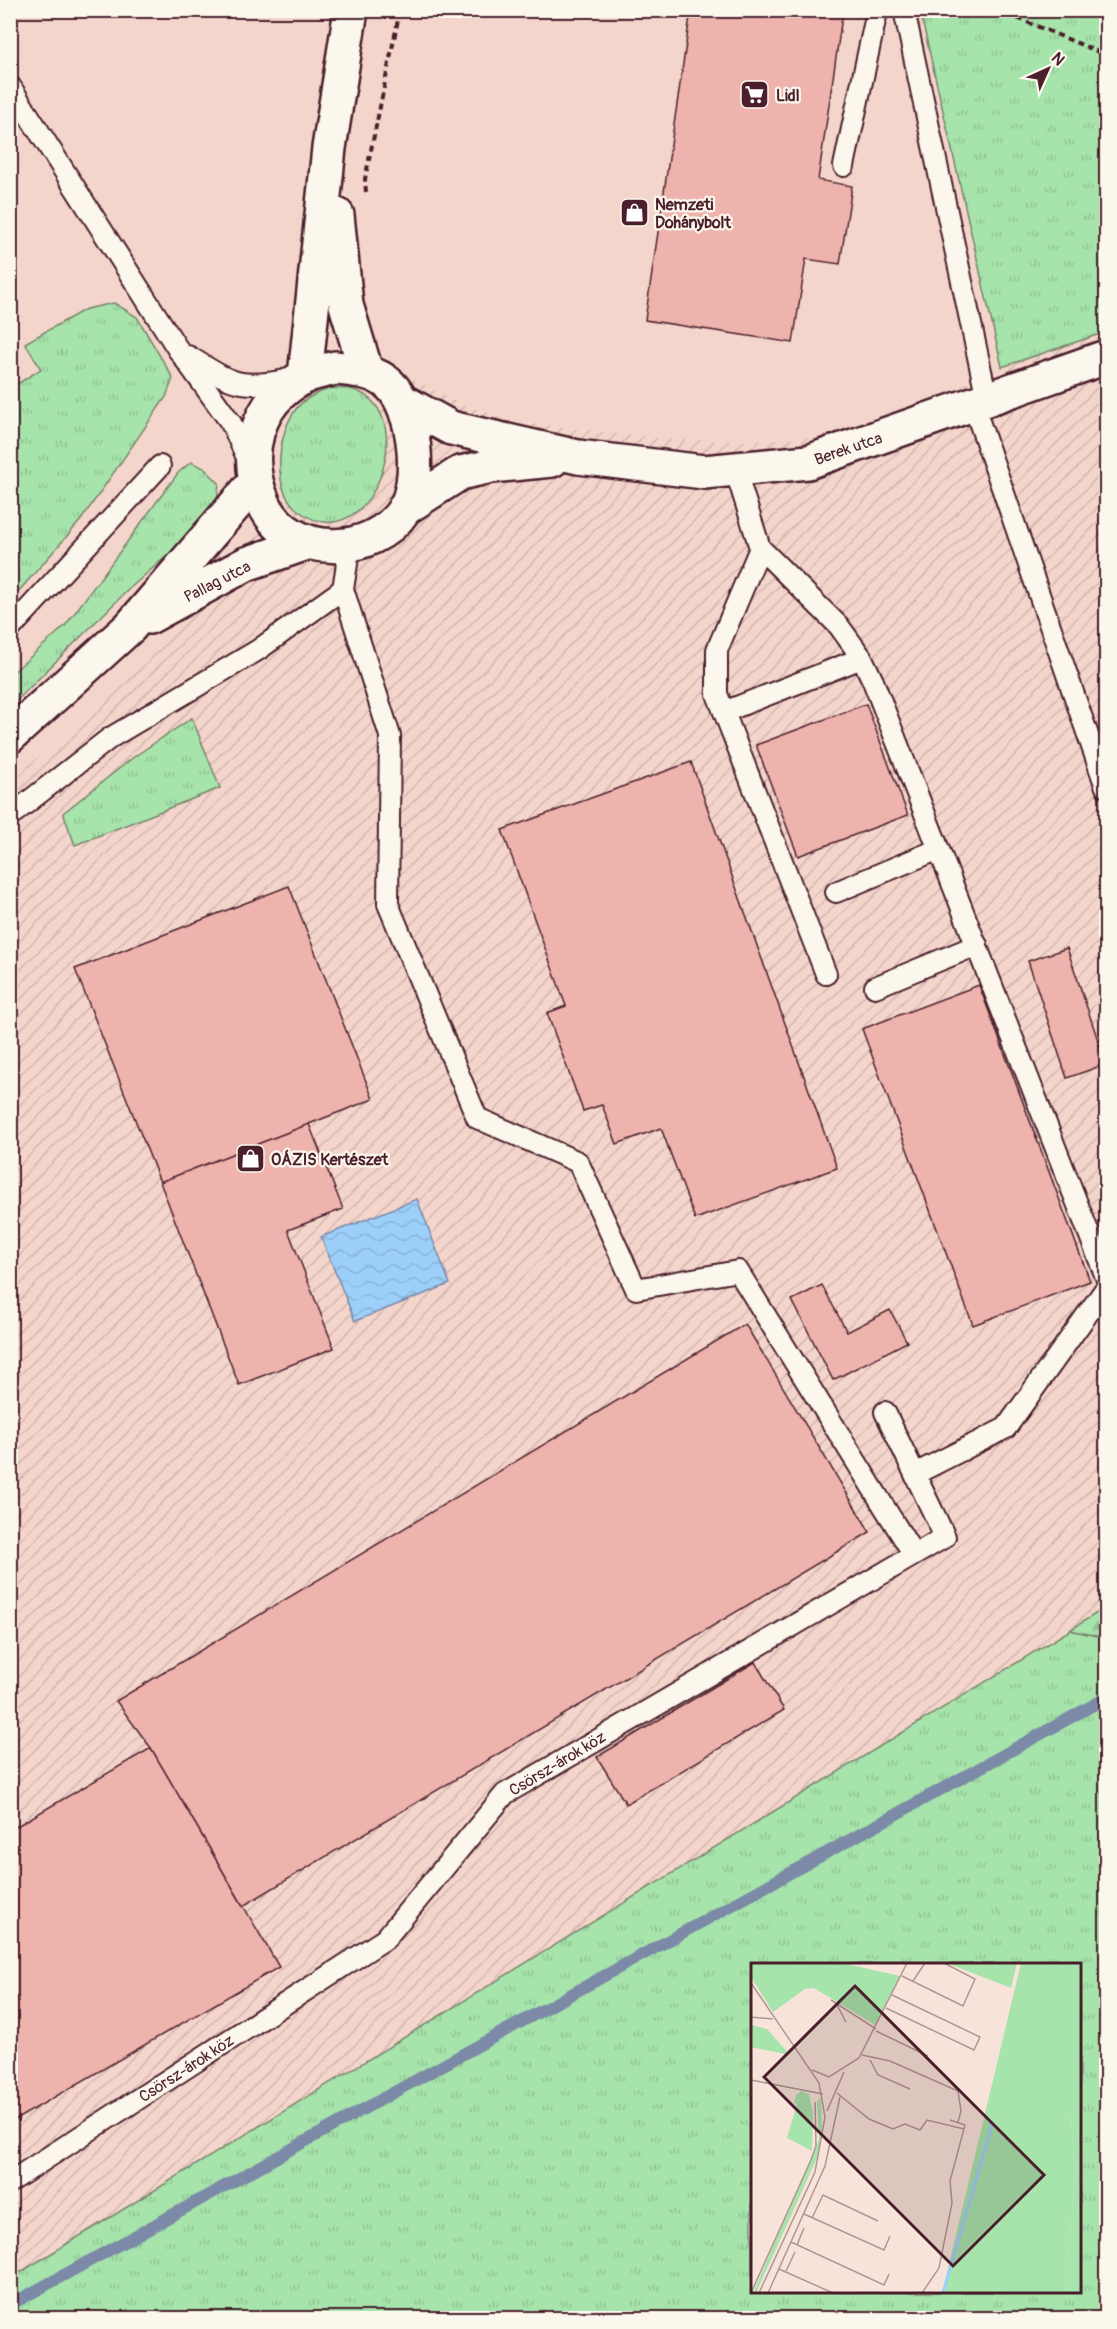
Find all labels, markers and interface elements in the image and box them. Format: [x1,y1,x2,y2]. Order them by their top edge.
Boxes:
north arrow [1018,39,1078,99]
text: N [1047,48,1069,70]
supermarket icon: Lidl [739,79,771,111]
place label: Lidl [776,86,800,106]
place label: Nemzeti Dohánybolt [655,195,731,233]
shop icon: Nemzeti Dohánybolt [618,197,650,229]
street label: Berek utca [812,428,885,470]
street label: Pallag utca [181,557,254,607]
shop icon: OÁZIS Kertészet [234,1143,266,1175]
place label: OÁZIS Kertészet [271,1149,389,1170]
street label: Csörsz-árok köz [506,1727,609,1801]
inset map [751,1963,1081,2293]
street label: Csörsz-árok köz [135,2031,238,2107]

